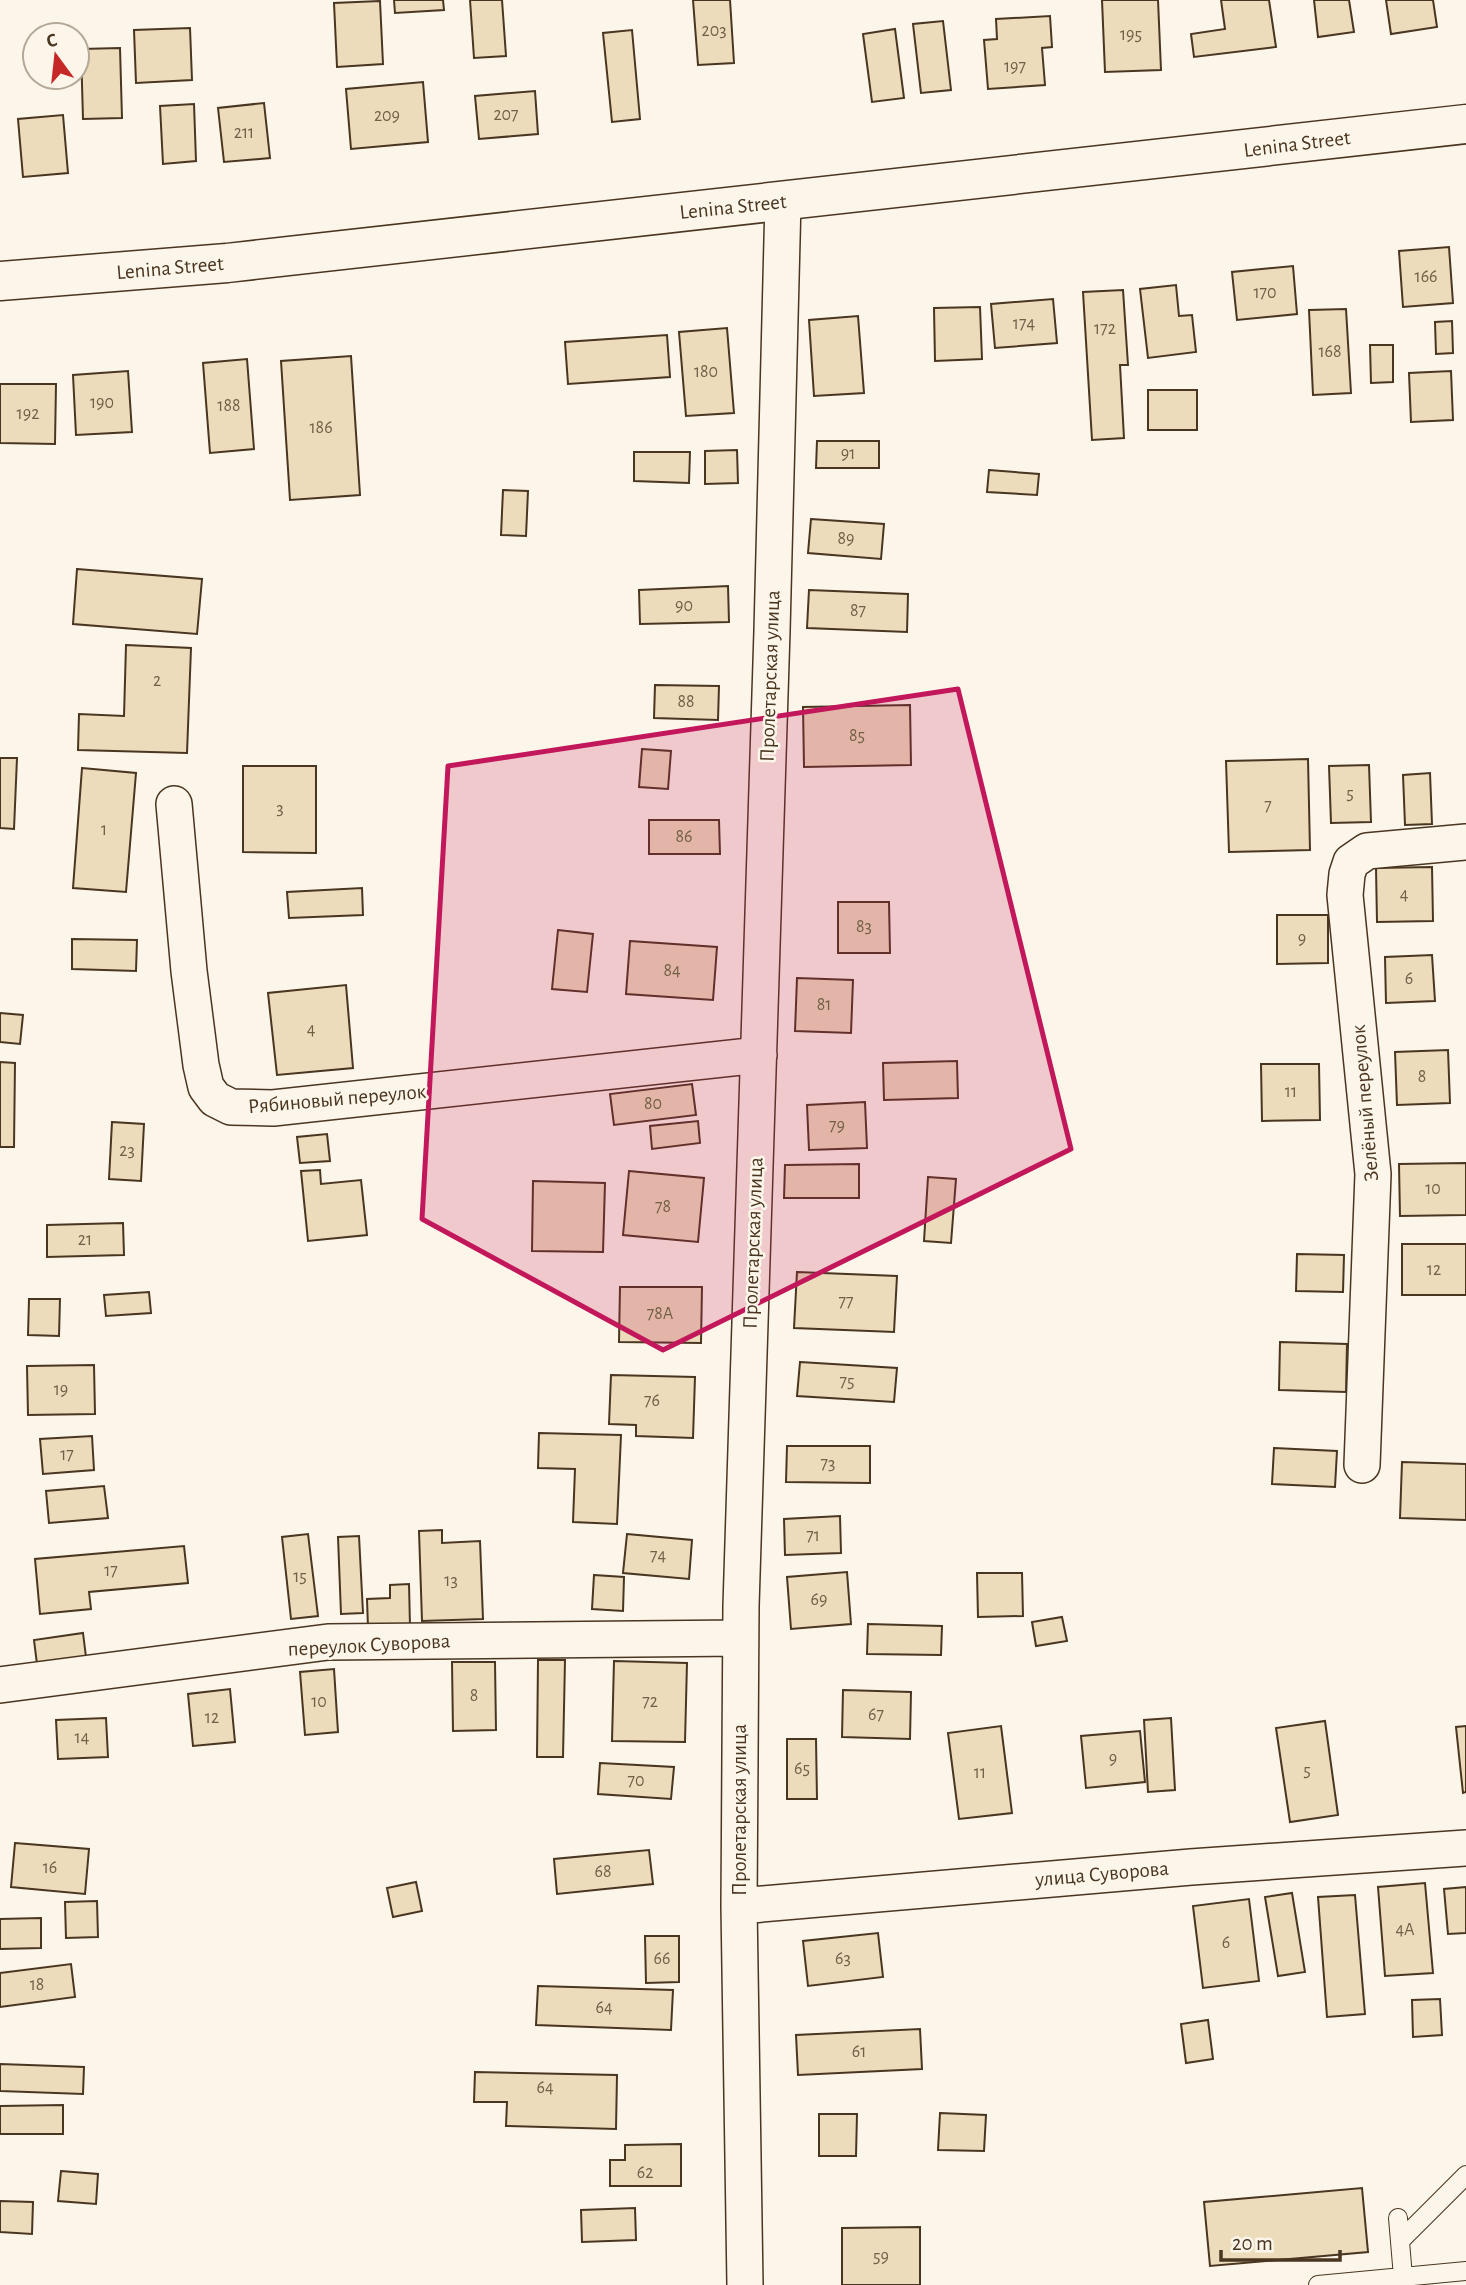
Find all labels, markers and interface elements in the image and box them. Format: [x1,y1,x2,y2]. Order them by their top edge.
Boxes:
north arrow [21,21,91,91]
house number: 203 [701,22,727,40]
house number: 195 [1120,26,1142,44]
text: С [44,30,60,52]
house number: 197 [1004,58,1026,76]
house number: 207 [493,106,519,124]
house number: 209 [374,107,400,125]
house number: 211 [234,124,254,142]
street label: Lenina Street [1242,127,1352,161]
street label: Lenina Street [678,191,788,223]
street label: Lenina Street [116,253,225,283]
house number: 166 [1414,268,1438,286]
house number: 170 [1253,284,1277,302]
house number: 174 [1013,315,1036,333]
house number: 172 [1094,320,1116,338]
house number: 168 [1318,343,1342,361]
house number: 180 [694,363,718,381]
house number: 190 [90,394,114,412]
house number: 188 [217,397,241,415]
house number: 192 [17,405,39,423]
house number: 186 [309,419,333,437]
house number: 91 [841,445,855,463]
house number: 89 [838,530,855,548]
street label: Пролетарская улица [757,589,784,762]
house number: 90 [675,597,693,615]
house number: 87 [850,602,866,620]
house number: 2 [153,672,161,690]
house number: 88 [677,693,695,711]
house number: 85 [849,727,865,745]
house number: 5 [1346,785,1354,803]
house number: 7 [1264,797,1272,815]
house number: 3 [276,800,284,818]
house number: 1 [101,821,107,839]
house number: 86 [676,828,693,846]
house number: 4 [1400,886,1409,904]
house number: 83 [856,918,872,936]
house number: 9 [1298,930,1306,948]
house number: 84 [663,962,681,980]
house number: 6 [1405,970,1413,988]
house number: 81 [817,996,831,1014]
house number: 4 [307,1021,316,1039]
street label: Зелёный переулок [1348,1024,1382,1182]
house number: 8 [1418,1068,1426,1086]
street label: Рябиновый переулок [247,1081,427,1117]
house number: 11 [1285,1083,1297,1101]
house number: 80 [644,1095,662,1113]
house number: 79 [829,1117,845,1135]
house number: 23 [119,1142,135,1160]
street label: Пролетарская улица [740,1156,767,1329]
house number: 10 [1425,1180,1441,1198]
house number: 78 [655,1198,671,1216]
house number: 21 [78,1231,92,1249]
house number: 12 [1427,1261,1441,1279]
house number: 77 [838,1293,854,1311]
house number: 78А [647,1305,674,1323]
house number: 75 [839,1373,855,1391]
house number: 19 [54,1381,68,1399]
house number: 76 [644,1392,660,1410]
house number: 17 [60,1446,74,1464]
house number: 73 [821,1455,835,1473]
house number: 71 [806,1527,820,1545]
house number: 74 [650,1547,666,1565]
house number: 17 [104,1562,118,1580]
house number: 15 [293,1568,307,1586]
house number: 13 [444,1572,458,1590]
house number: 69 [811,1591,827,1609]
street label: переулок Суворова [287,1630,451,1660]
house number: 8 [470,1687,478,1705]
house number: 10 [311,1693,327,1711]
house number: 72 [642,1693,658,1711]
house number: 67 [868,1706,884,1724]
house number: 12 [205,1709,219,1727]
street label: Пролетарская улица [729,1724,750,1896]
house number: 14 [75,1729,90,1747]
house number: 9 [1109,1750,1117,1768]
house number: 65 [794,1760,810,1778]
house number: 5 [1303,1762,1311,1780]
house number: 11 [974,1764,986,1782]
house number: 70 [627,1772,645,1790]
street label: улица Суворова [1033,1858,1170,1890]
house number: 16 [43,1859,57,1877]
house number: 68 [595,1863,612,1881]
house number: 4А [1395,1921,1415,1939]
house number: 6 [1222,1934,1230,1952]
house number: 66 [654,1950,670,1968]
house number: 63 [835,1950,851,1968]
house number: 18 [30,1976,44,1994]
house number: 64 [595,1999,613,2017]
house number: 61 [852,2043,866,2061]
house number: 64 [536,2079,554,2097]
house number: 62 [637,2164,653,2182]
scale bar [1221,2218,1340,2262]
text: 20 m [1232,2233,1273,2254]
house number: 59 [873,2248,889,2266]

